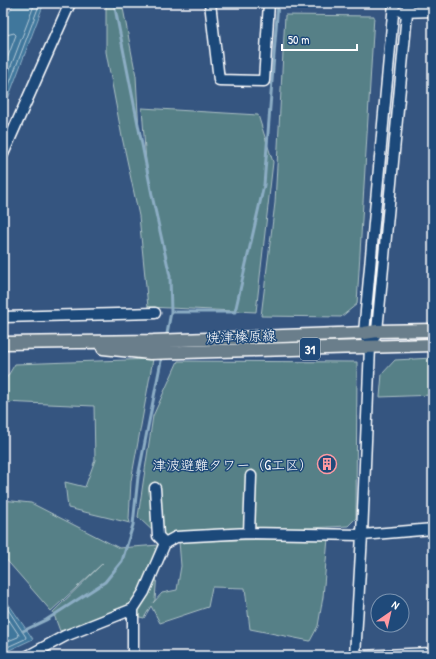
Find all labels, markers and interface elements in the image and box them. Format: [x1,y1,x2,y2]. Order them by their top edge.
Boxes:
scale bar [282,26,357,52]
text: 50 m [288,31,309,48]
street label: 焼津榛原線 [206,325,276,347]
road number: 31 [300,338,320,360]
building icon: 津波避難タワー（G工区） [316,453,338,475]
place label: 津波避難タワー（G工区） [152,455,313,474]
north arrow [370,593,410,633]
text: N [389,597,402,612]

